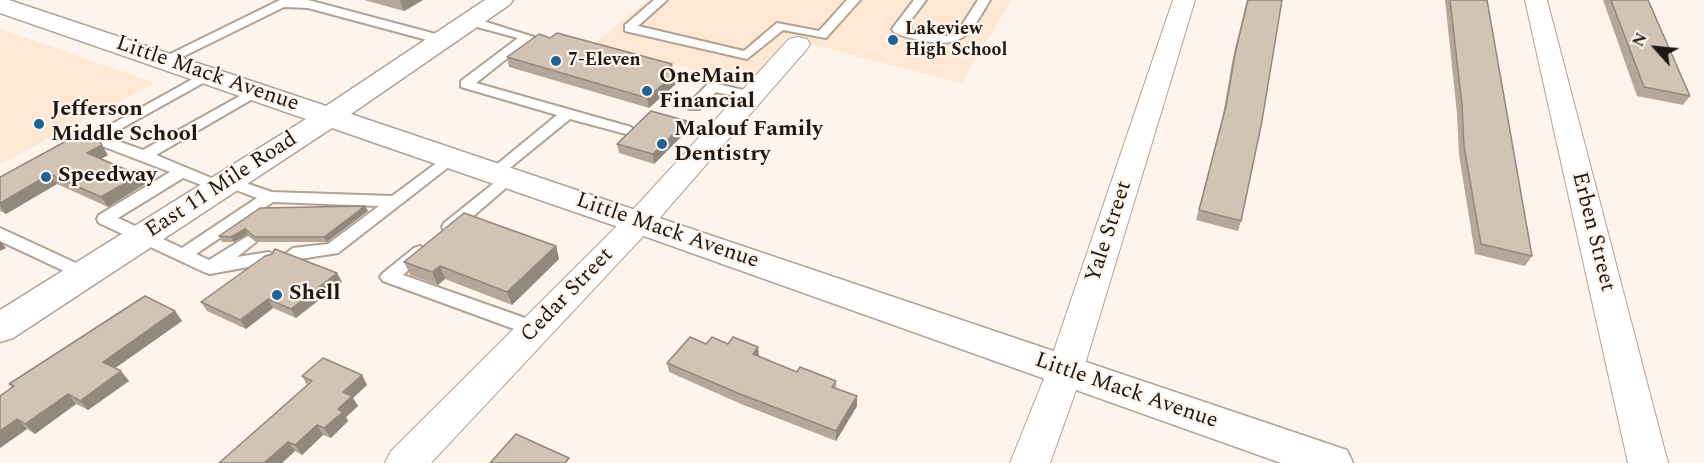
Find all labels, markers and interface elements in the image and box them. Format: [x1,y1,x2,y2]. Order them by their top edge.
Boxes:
north arrow [1626,18,1686,78]
place label: Lakeview High School [905,19,1007,62]
text: N [1626,29,1654,51]
street label: Little Mack Avenue [112,31,302,119]
marker: Lakeview High School [886,33,900,47]
place label: 7-Eleven [568,50,641,72]
marker: 7-Eleven [549,54,563,68]
place label: OneMain Financial [659,65,755,116]
marker: OneMain Financial [640,84,654,98]
place label: Jefferson Middle School [51,98,198,150]
marker: Jefferson Middle School [32,117,46,131]
place label: Malouf Family Dentistry [674,118,823,170]
street label: East 11 Mile Road [141,127,303,245]
marker: Malouf Family Dentistry [655,137,669,151]
place label: Speedway [58,164,157,190]
marker: Speedway [39,170,53,184]
street label: Erben Street [1564,170,1620,294]
street label: Yale Street [1081,178,1139,286]
street label: Little Mack Avenue [572,188,762,276]
street label: Cedar Street [516,243,620,349]
place label: Shell [289,282,340,308]
marker: Shell [270,288,284,302]
street label: Little Mack Avenue [1031,348,1221,436]

